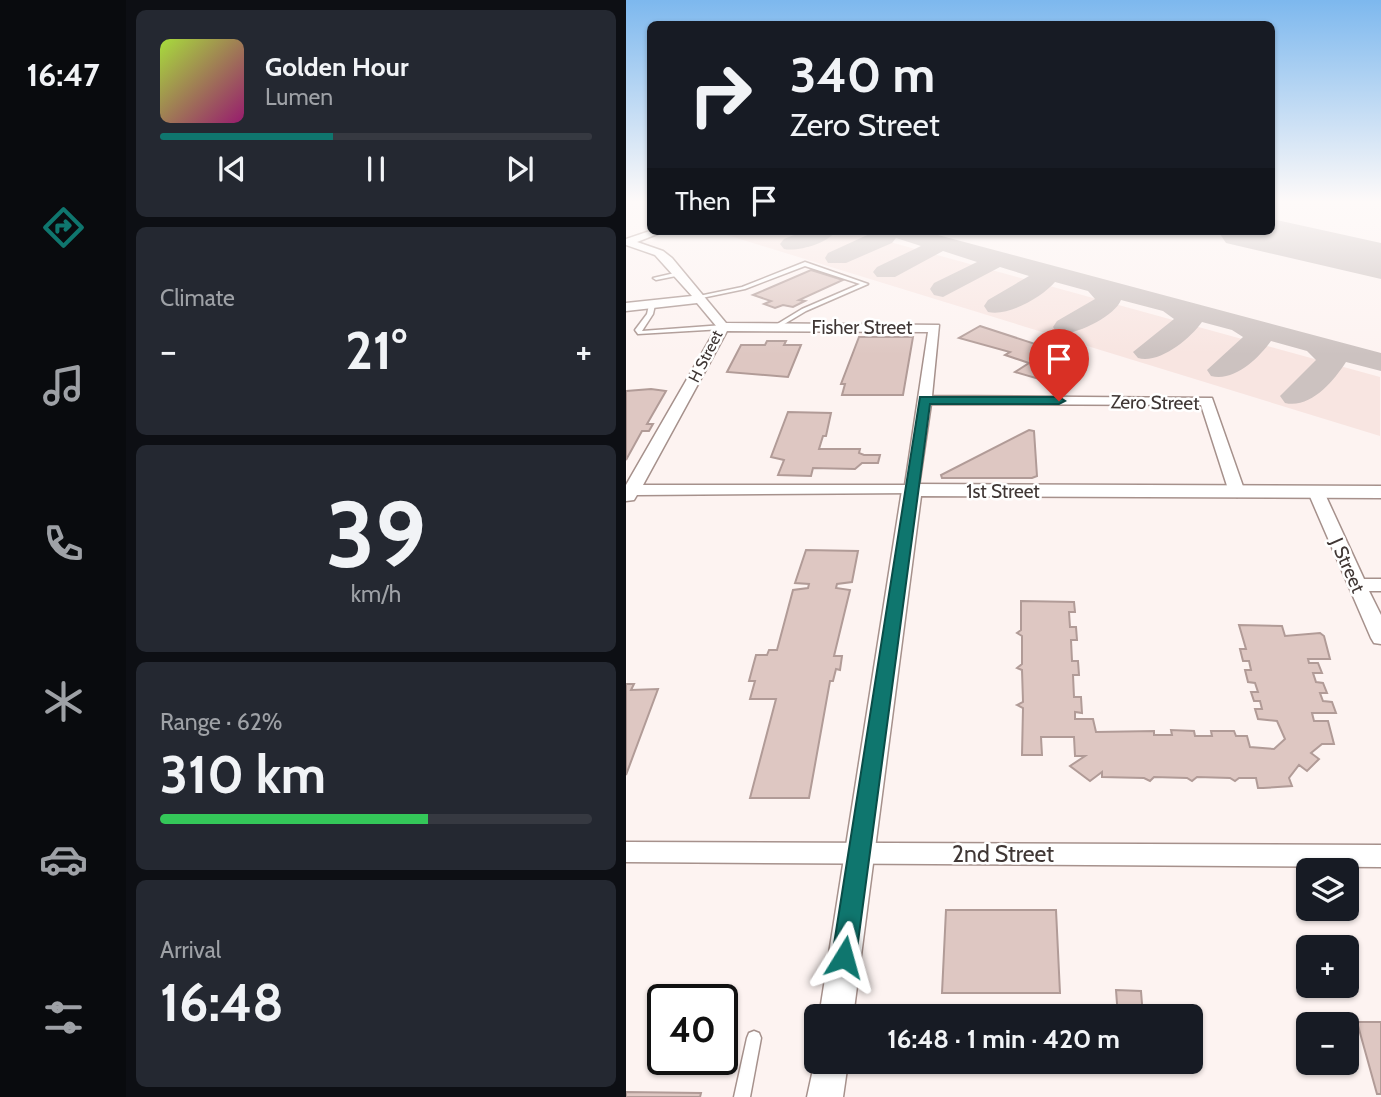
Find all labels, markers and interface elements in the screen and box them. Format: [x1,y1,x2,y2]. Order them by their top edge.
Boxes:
text: 340 m [790,45,935,104]
icon: right [675,49,766,140]
text: Golden Hour [265,51,408,83]
text: 16:47 [26,55,100,94]
text: Lumen [265,83,333,111]
text: Zero Street [790,105,940,144]
icon: previous [213,150,251,188]
icon: pause [357,150,395,188]
icon: next [501,150,539,188]
icon: arrive [745,182,783,220]
text: Then [675,185,731,217]
icon: directions [39,203,88,252]
text: Climate [160,284,235,312]
street label: Fisher Street [812,316,913,339]
text: 21° [345,319,407,382]
street label: H Street [684,326,727,385]
text: − [160,327,177,374]
text: + [575,327,592,374]
pin [1029,329,1089,401]
icon: arrive [1040,340,1078,378]
icon: music [39,361,88,410]
street label: Zero Street [1110,390,1200,415]
text: 39 [326,479,426,590]
street label: 1st Street [966,480,1040,503]
icon: phone [39,519,88,568]
street label: J Street [1325,533,1370,597]
text: km/h [351,580,401,608]
icon: climate [39,677,88,726]
text: Range · 62% [160,708,283,736]
text: 310 km [160,743,326,806]
icon: car [39,835,88,884]
street label: 2nd Street [952,840,1054,868]
map controls [1296,858,1359,1075]
button: layers [1296,858,1359,921]
position arrow [807,920,881,994]
button: + [1296,935,1359,998]
text: Arrival [160,936,221,964]
text: 16:48 [160,971,284,1034]
speed limit sign: 40 [647,984,738,1075]
icon: filters [39,993,88,1042]
button: − [1296,1012,1359,1075]
text: 16:48 · 1 min · 420 m [887,1023,1120,1055]

